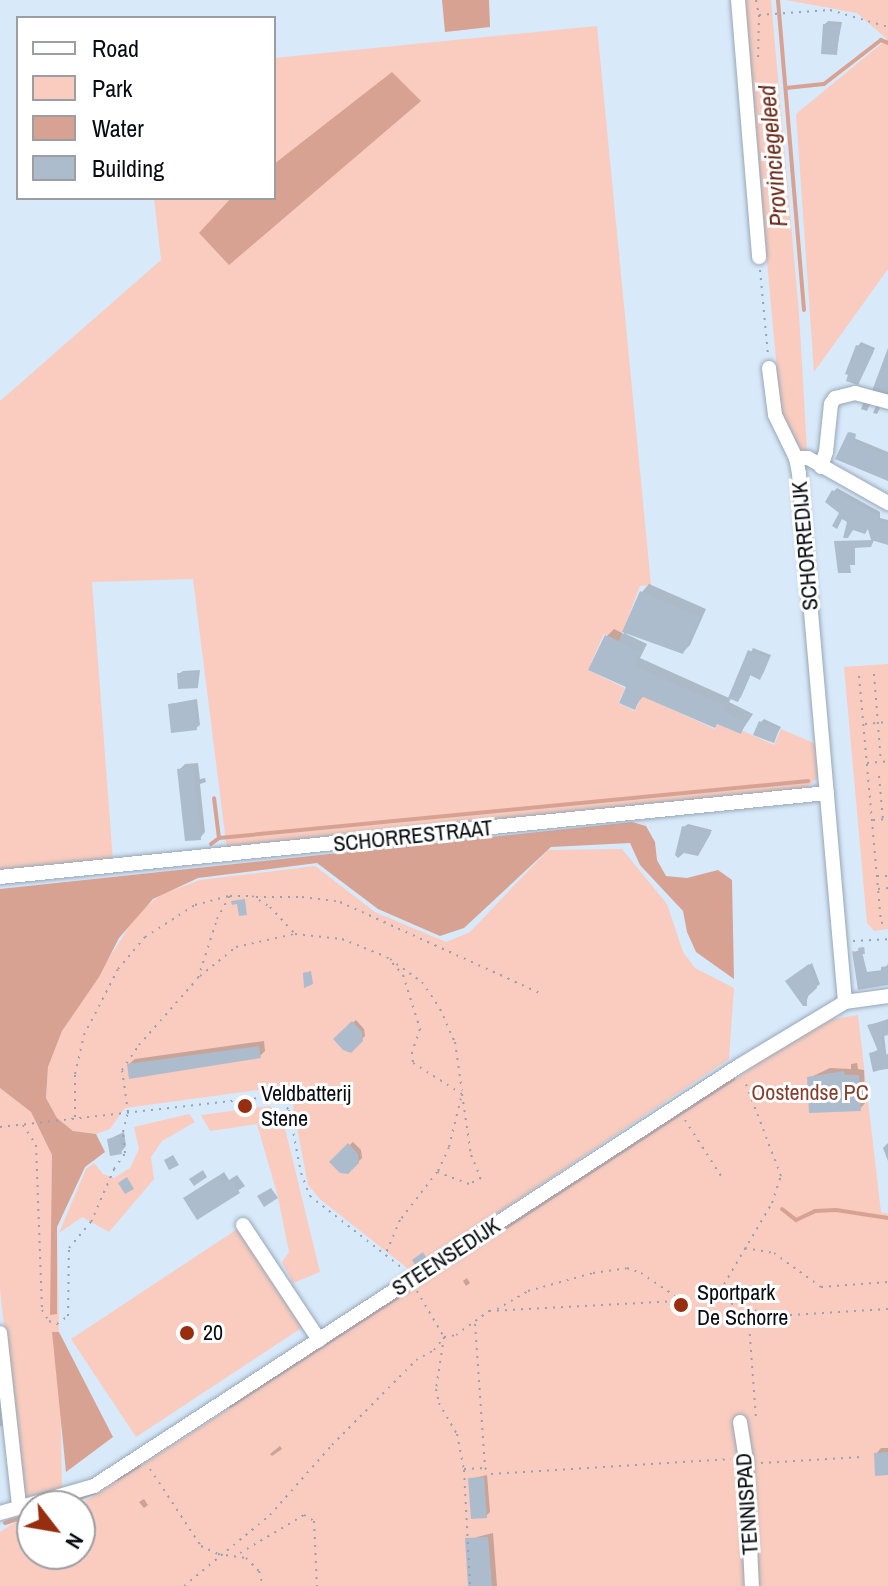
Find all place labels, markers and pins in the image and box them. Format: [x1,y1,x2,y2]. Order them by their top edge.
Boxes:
place label: Veldbatterij Stene [261,1080,351,1132]
marker: Veldbatterij Stene [236,1097,254,1115]
place label: Sportpark De Schorre [697,1279,788,1330]
marker: Sportpark De Schorre [672,1296,690,1314]
place label: 20 [203,1320,223,1346]
marker: 20 [178,1324,196,1342]

